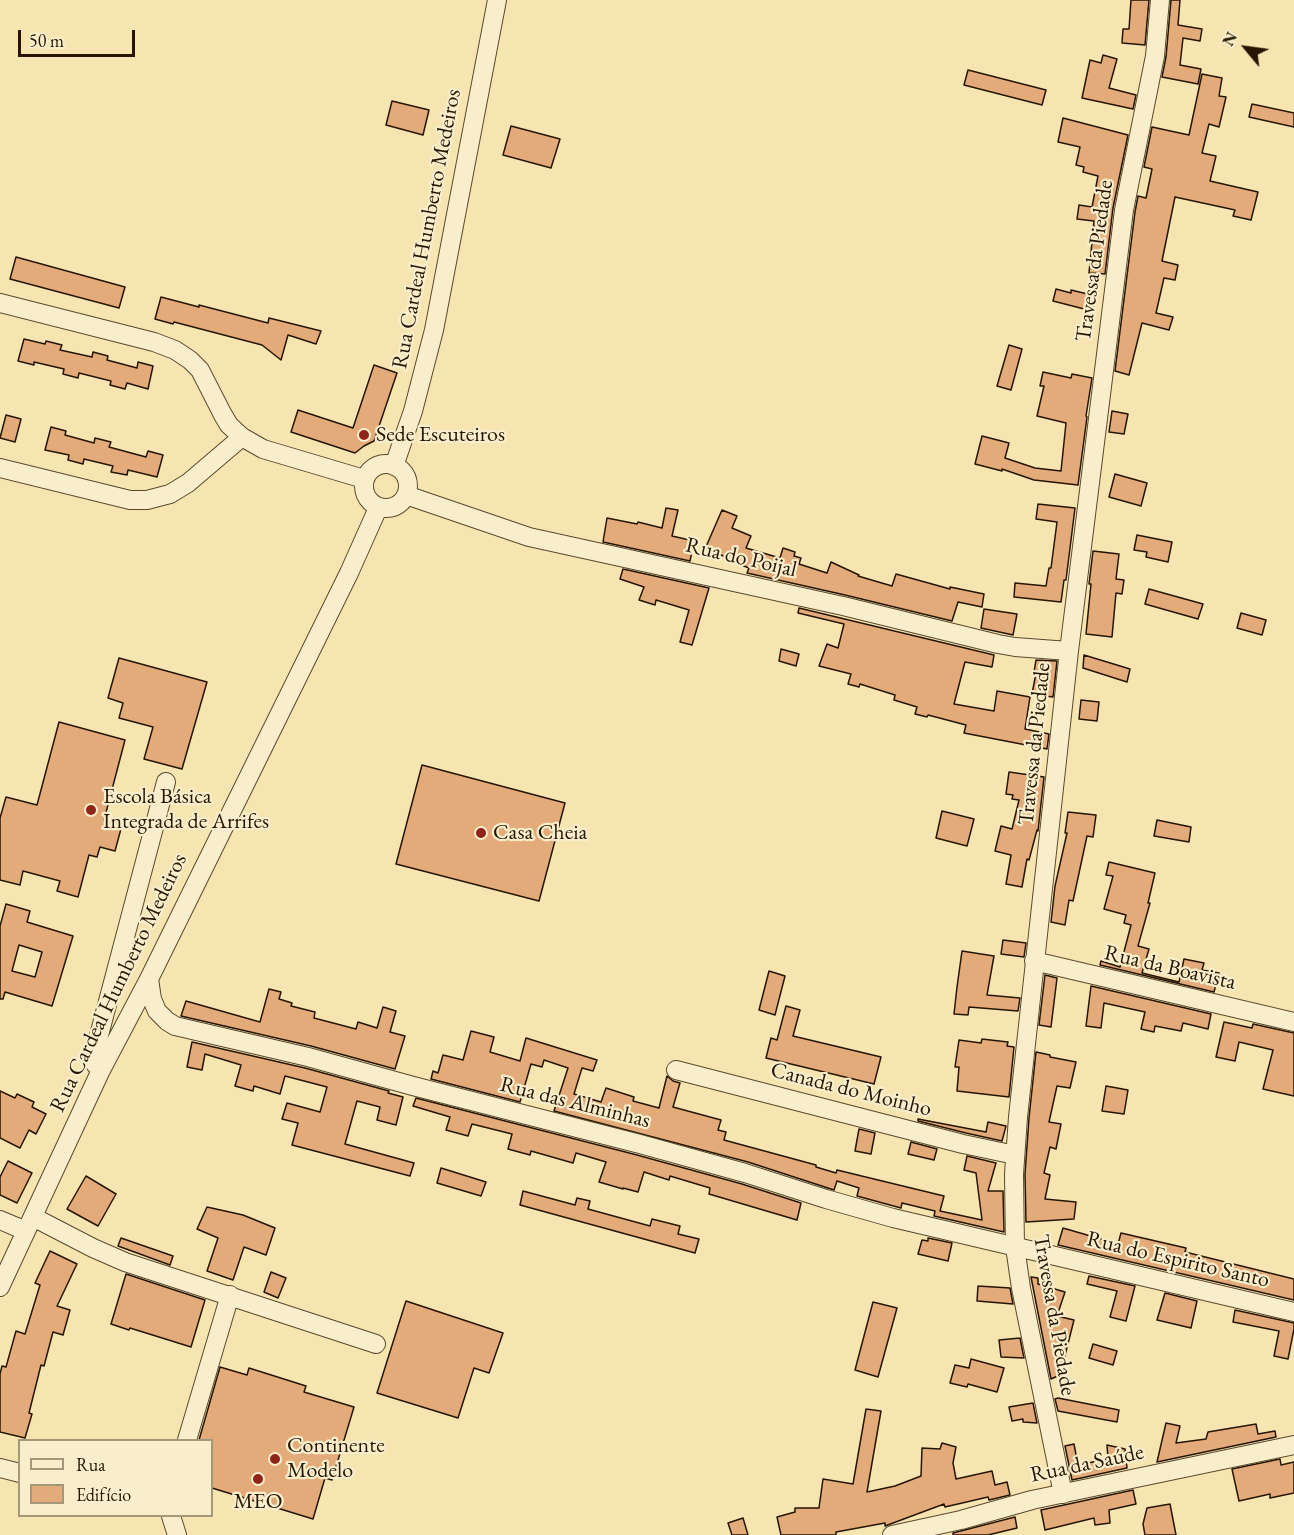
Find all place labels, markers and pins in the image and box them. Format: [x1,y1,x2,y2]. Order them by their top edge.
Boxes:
place label: Sede Escuteiros [376,422,505,448]
marker: Sede Escuteiros [357,428,371,442]
place label: Escola Básica Integrada de Arrifes [103,784,269,836]
marker: Escola Básica Integrada de Arrifes [84,803,98,817]
place label: Casa Cheia [493,820,587,846]
marker: Casa Cheia [474,826,488,840]
place label: Continente Modelo [287,1433,385,1484]
marker: Continente Modelo [268,1452,282,1466]
marker: MEO [251,1472,265,1486]
place label: MEO [233,1489,283,1515]

